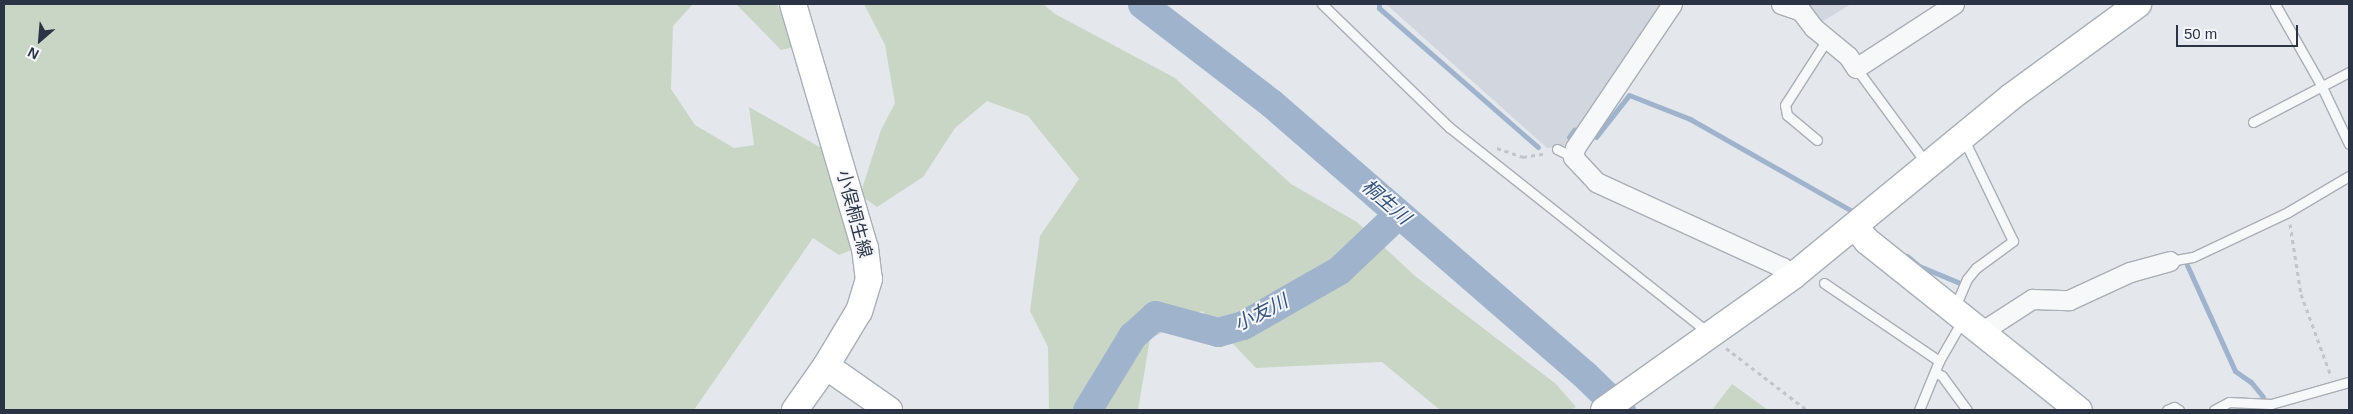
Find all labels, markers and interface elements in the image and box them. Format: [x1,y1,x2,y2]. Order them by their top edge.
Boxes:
north arrow [15,15,65,65]
scale bar [2178,15,2300,47]
text: 50 m [2184,25,2217,42]
text: N [25,44,41,63]
street label: 小俣桐生線 [832,168,876,260]
water label: 桐生川 [1357,175,1415,229]
water label: 小友川 [1230,290,1292,336]

